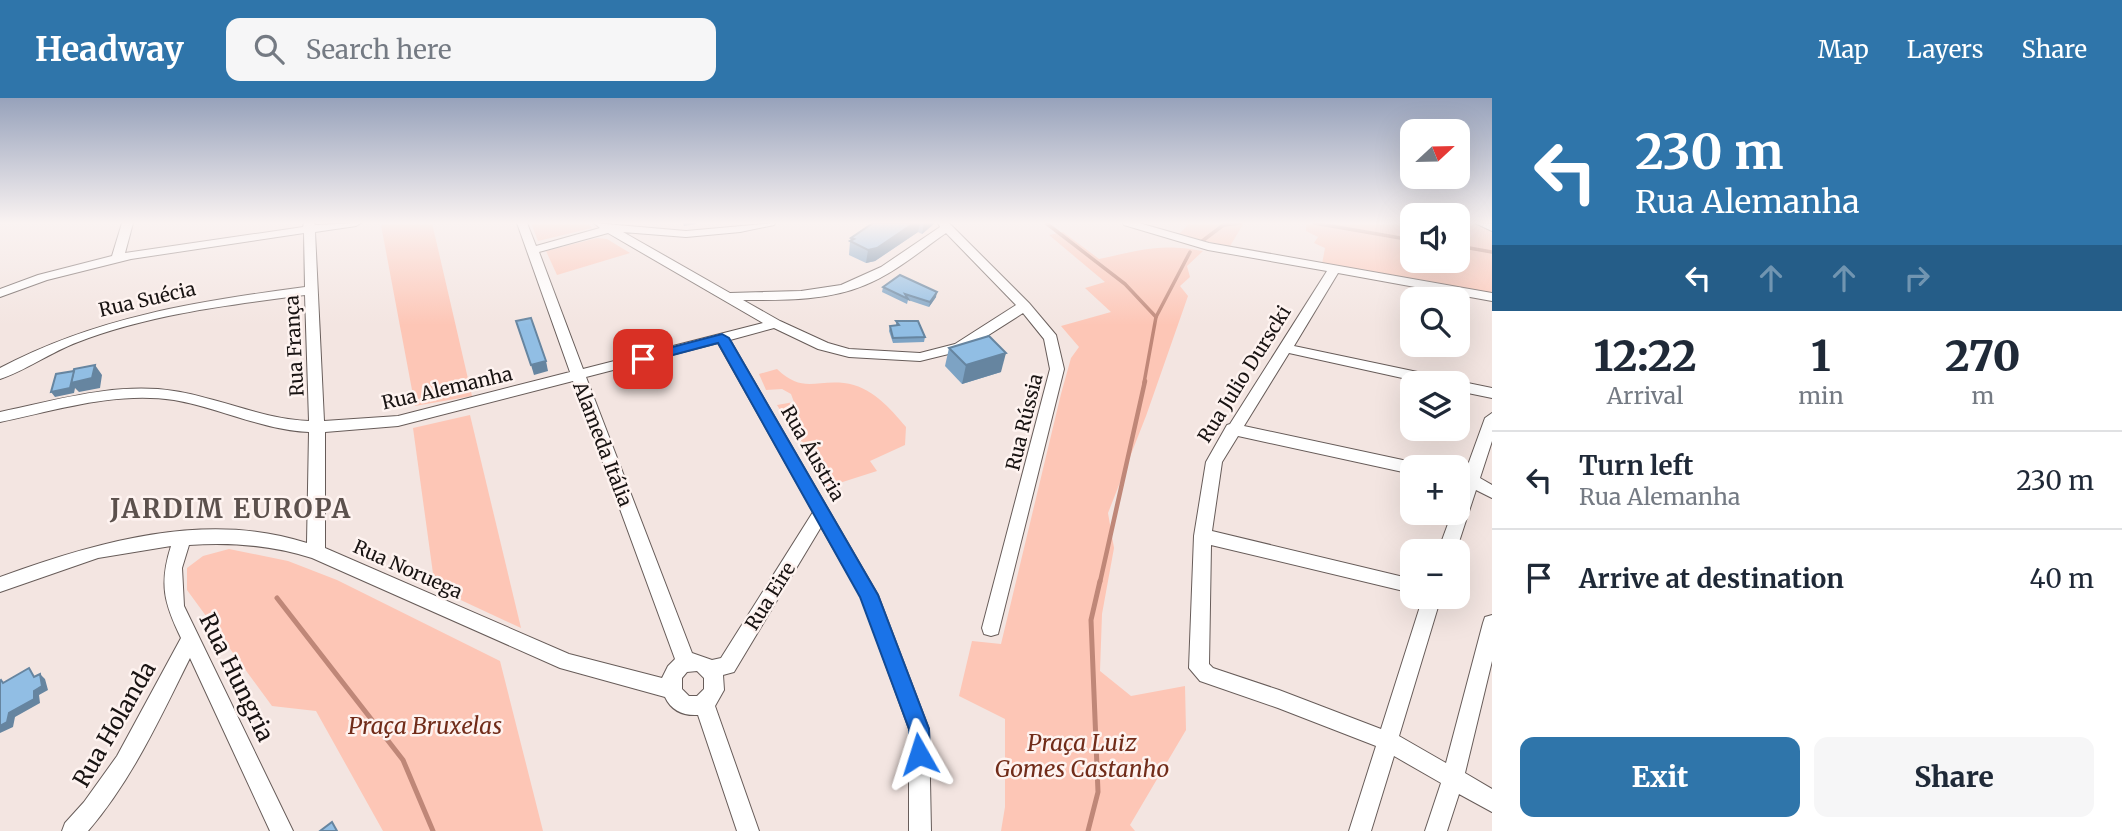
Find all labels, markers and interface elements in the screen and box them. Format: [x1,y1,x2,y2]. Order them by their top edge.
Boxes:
search box [226,18,716,81]
text: Headway [35,29,184,70]
icon: search [250,30,288,68]
text: Search here [306,33,452,66]
text: Map [1818,34,1869,65]
text: Layers [1907,34,1983,65]
text: Share [2021,34,2087,65]
north arrow [1400,119,1470,189]
map controls [1400,119,1470,609]
text: 230 m [1635,121,1783,182]
icon: left [1520,126,1611,217]
text: Rua Alemanha [1635,182,1860,222]
button: sound [1400,203,1470,273]
icon: left [1679,259,1717,297]
icon: ahead [1752,259,1790,297]
icon: ahead [1825,259,1863,297]
icon: right [1898,259,1936,297]
street label: Rua Suécia [96,276,198,322]
button: search [1400,287,1470,357]
street label: Rua França [279,295,309,397]
street label: Rua Julio Durscki [1192,301,1296,447]
pin [613,329,673,389]
text: 12:22 [1593,330,1697,382]
text: 1 [1811,330,1831,382]
text: 270 [1945,330,2021,382]
icon: arrive [624,340,662,378]
street label: Rua Alemanha [379,361,515,415]
street label: Rua Rússia [1000,371,1048,473]
button: layers [1400,371,1470,441]
street label: Alameda Itália [568,377,638,510]
text: Arrival [1607,381,1683,410]
text: min [1798,381,1844,410]
text: m [1971,381,1994,410]
street label: Rua Áustria [776,401,850,505]
text: Turn left [1579,449,1693,482]
button: + [1400,455,1470,525]
icon: left [1520,461,1558,499]
text: 230 m [2016,464,2094,497]
text: Rua Alemanha [1579,482,1740,511]
district label: JARDIM EUROPA [109,492,352,525]
street label: Rua Noruega [350,534,466,604]
button: − [1400,539,1470,609]
street label: Rua Eire [740,557,800,634]
icon: arrive [1520,559,1558,597]
text: Arrive at destination [1579,562,1844,595]
text: 40 m [2030,562,2094,595]
street label: Rua Hungria [193,608,281,746]
street label: Rua Holanda [66,656,162,792]
park label: Praça Bruxelas [348,711,502,740]
position arrow [882,717,956,791]
park label: Praça Luiz Gomes Castanho [995,728,1169,783]
button: Exit [1520,737,1800,817]
button: Share [1814,737,2094,817]

